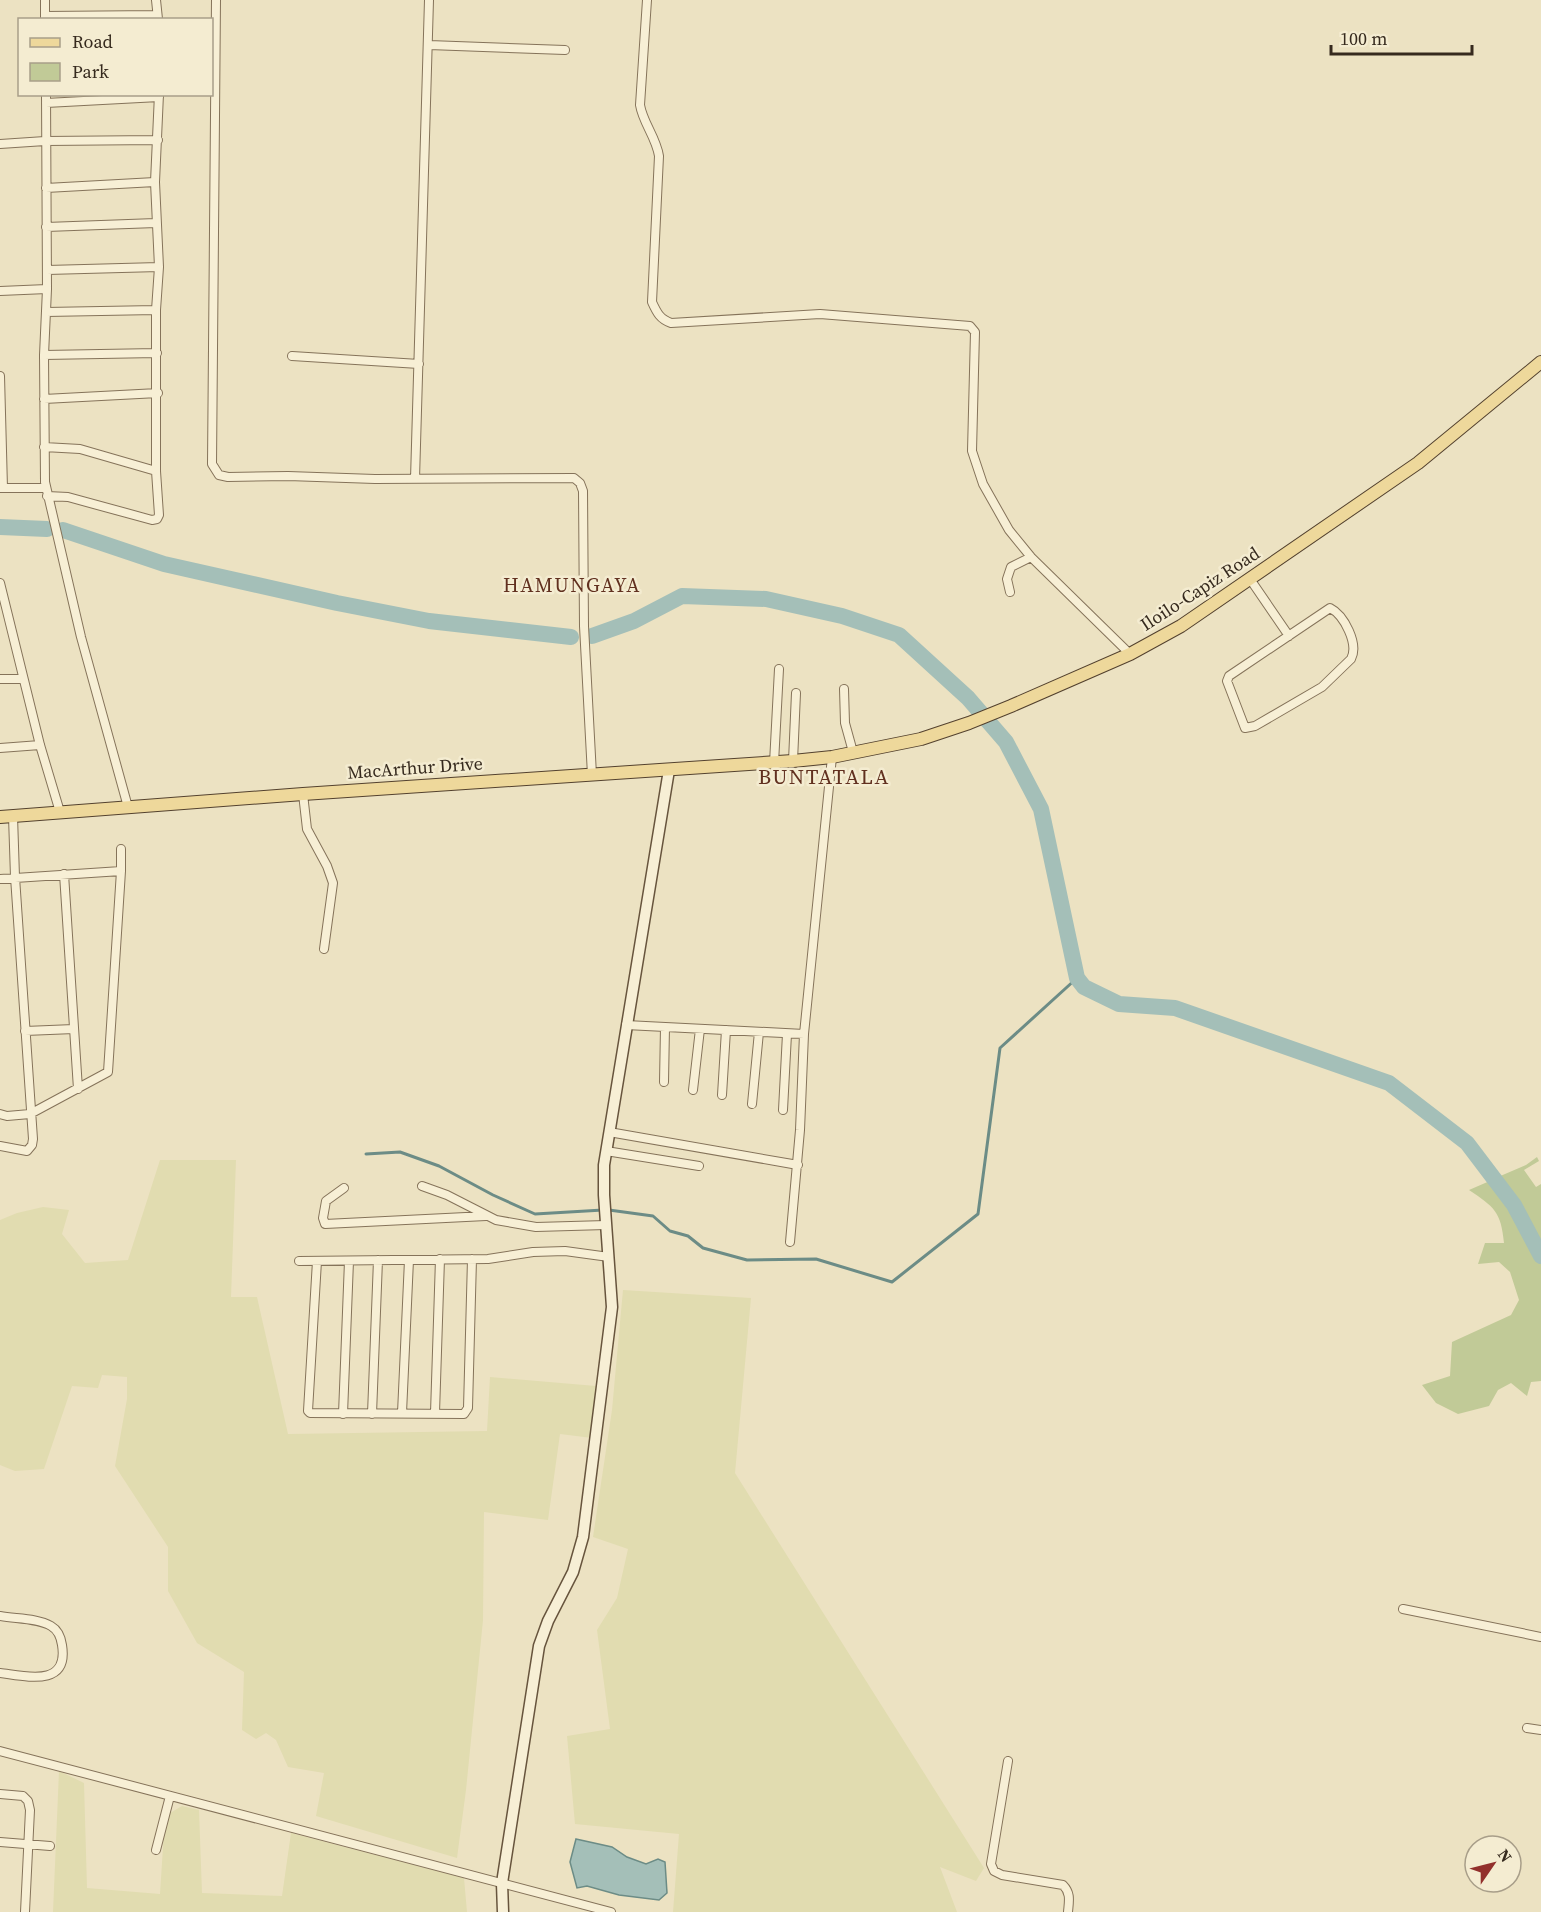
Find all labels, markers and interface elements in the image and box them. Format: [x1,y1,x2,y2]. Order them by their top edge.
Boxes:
legend [18,18,213,96]
scale bar [1331,18,1472,56]
text: 100 m [1340,26,1387,51]
text: Road [72,29,113,54]
text: Park [72,59,109,84]
street label: Iloilo-Capiz Road [1135,541,1264,637]
district label: HAMUNGAYA [503,571,641,599]
street label: MacArthur Drive [346,750,484,785]
district label: BUNTATALA [758,762,890,791]
north arrow [1463,1834,1523,1894]
text: N [1493,1844,1518,1867]

